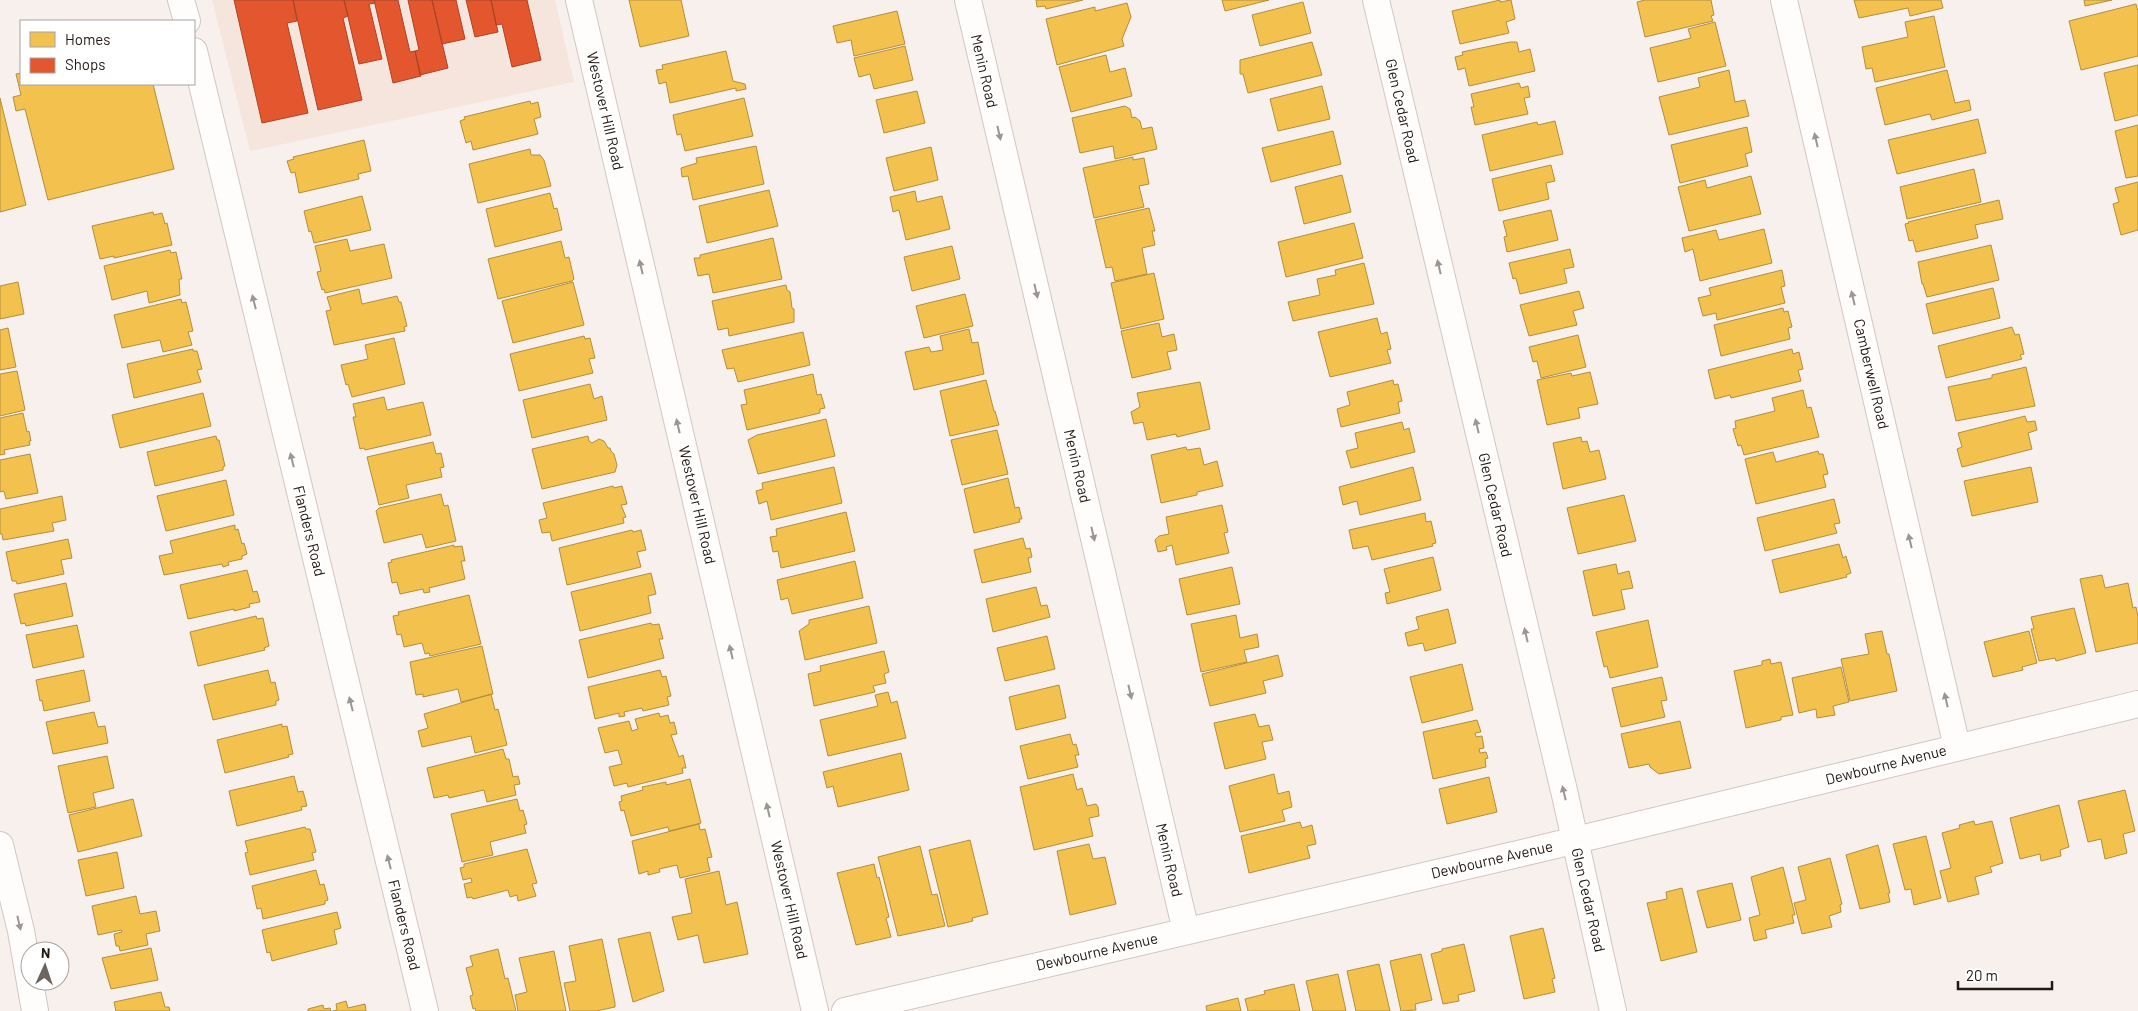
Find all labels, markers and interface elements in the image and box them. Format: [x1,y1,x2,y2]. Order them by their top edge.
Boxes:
legend [20,20,195,85]
text: Homes [65,30,110,48]
street label: Menin Road [968,32,1002,109]
street label: Westover Hill Road [584,50,628,172]
text: Shops [65,55,105,73]
street label: Glen Cedar Road [1382,57,1424,165]
one-way arrow [995,125,1003,140]
one-way arrow [1812,132,1820,147]
one-way arrow [637,260,645,275]
one-way arrow [1435,260,1443,275]
one-way arrow [1032,283,1040,298]
one-way arrow [1849,290,1857,305]
one-way arrow [250,295,258,310]
street label: Camberwell Road [1851,317,1893,431]
one-way arrow [674,418,682,433]
one-way arrow [1473,418,1481,433]
street label: Menin Road [1061,427,1095,504]
street label: Westover Hill Road [676,444,720,566]
street label: Glen Cedar Road [1475,451,1517,559]
one-way arrow [288,453,296,468]
street label: Flanders Road [290,484,330,578]
one-way arrow [1089,527,1097,542]
one-way arrow [1906,534,1914,549]
one-way arrow [1522,627,1530,642]
one-way arrow [727,644,735,659]
one-way arrow [1126,685,1134,700]
one-way arrow [1942,692,1950,707]
one-way arrow [347,696,355,711]
street label: Dewbourne Avenue [1823,740,1948,788]
one-way arrow [1560,785,1568,800]
one-way arrow [764,803,772,818]
street label: Menin Road [1153,821,1187,898]
street label: Dewbourne Avenue [1429,836,1554,882]
street label: Westover Hill Road [768,839,812,961]
street label: Glen Cedar Road [1568,846,1610,954]
one-way arrow [385,854,393,869]
street label: Flanders Road [385,878,425,972]
one-way arrow [15,915,23,930]
street label: Dewbourne Avenue [1034,928,1159,974]
north arrow [20,941,70,991]
text: N [41,944,51,961]
scale bar [1958,958,2052,990]
text: 20 m [1966,966,1998,984]

